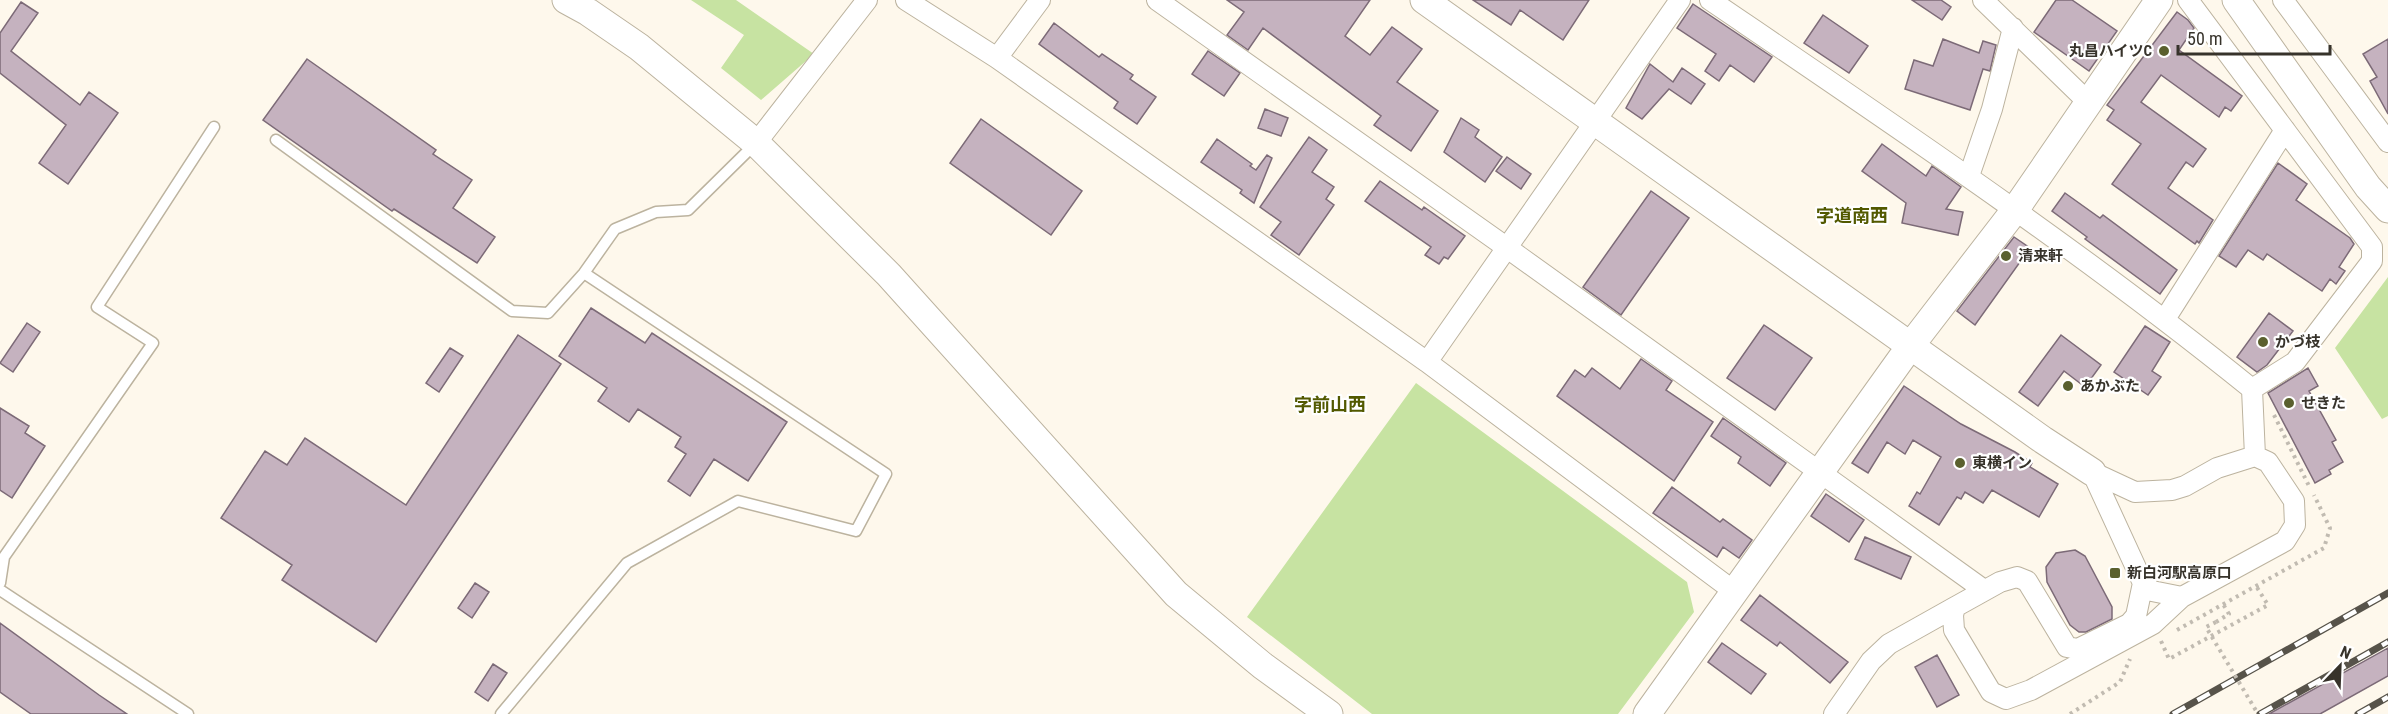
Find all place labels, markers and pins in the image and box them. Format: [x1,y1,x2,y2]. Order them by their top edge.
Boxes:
place label: 丸昌ハイツC [2069,42,2152,60]
marker: 丸昌ハイツC [2157,44,2171,58]
place label: 清来軒 [2018,247,2063,265]
marker: 清来軒 [1999,249,2013,263]
place label: かづ枝 [2275,333,2321,351]
marker: かづ枝 [2256,335,2270,349]
place label: あかぶた [2080,377,2140,395]
marker: あかぶた [2061,379,2075,393]
place label: せきた [2301,394,2346,412]
marker: せきた [2282,396,2296,410]
place label: 東横イン [1972,454,2032,472]
marker: 東横イン [1953,456,1967,470]
place label: 新白河駅高原口 [2127,564,2232,582]
marker: 新白河駅高原口 [2108,566,2122,580]

